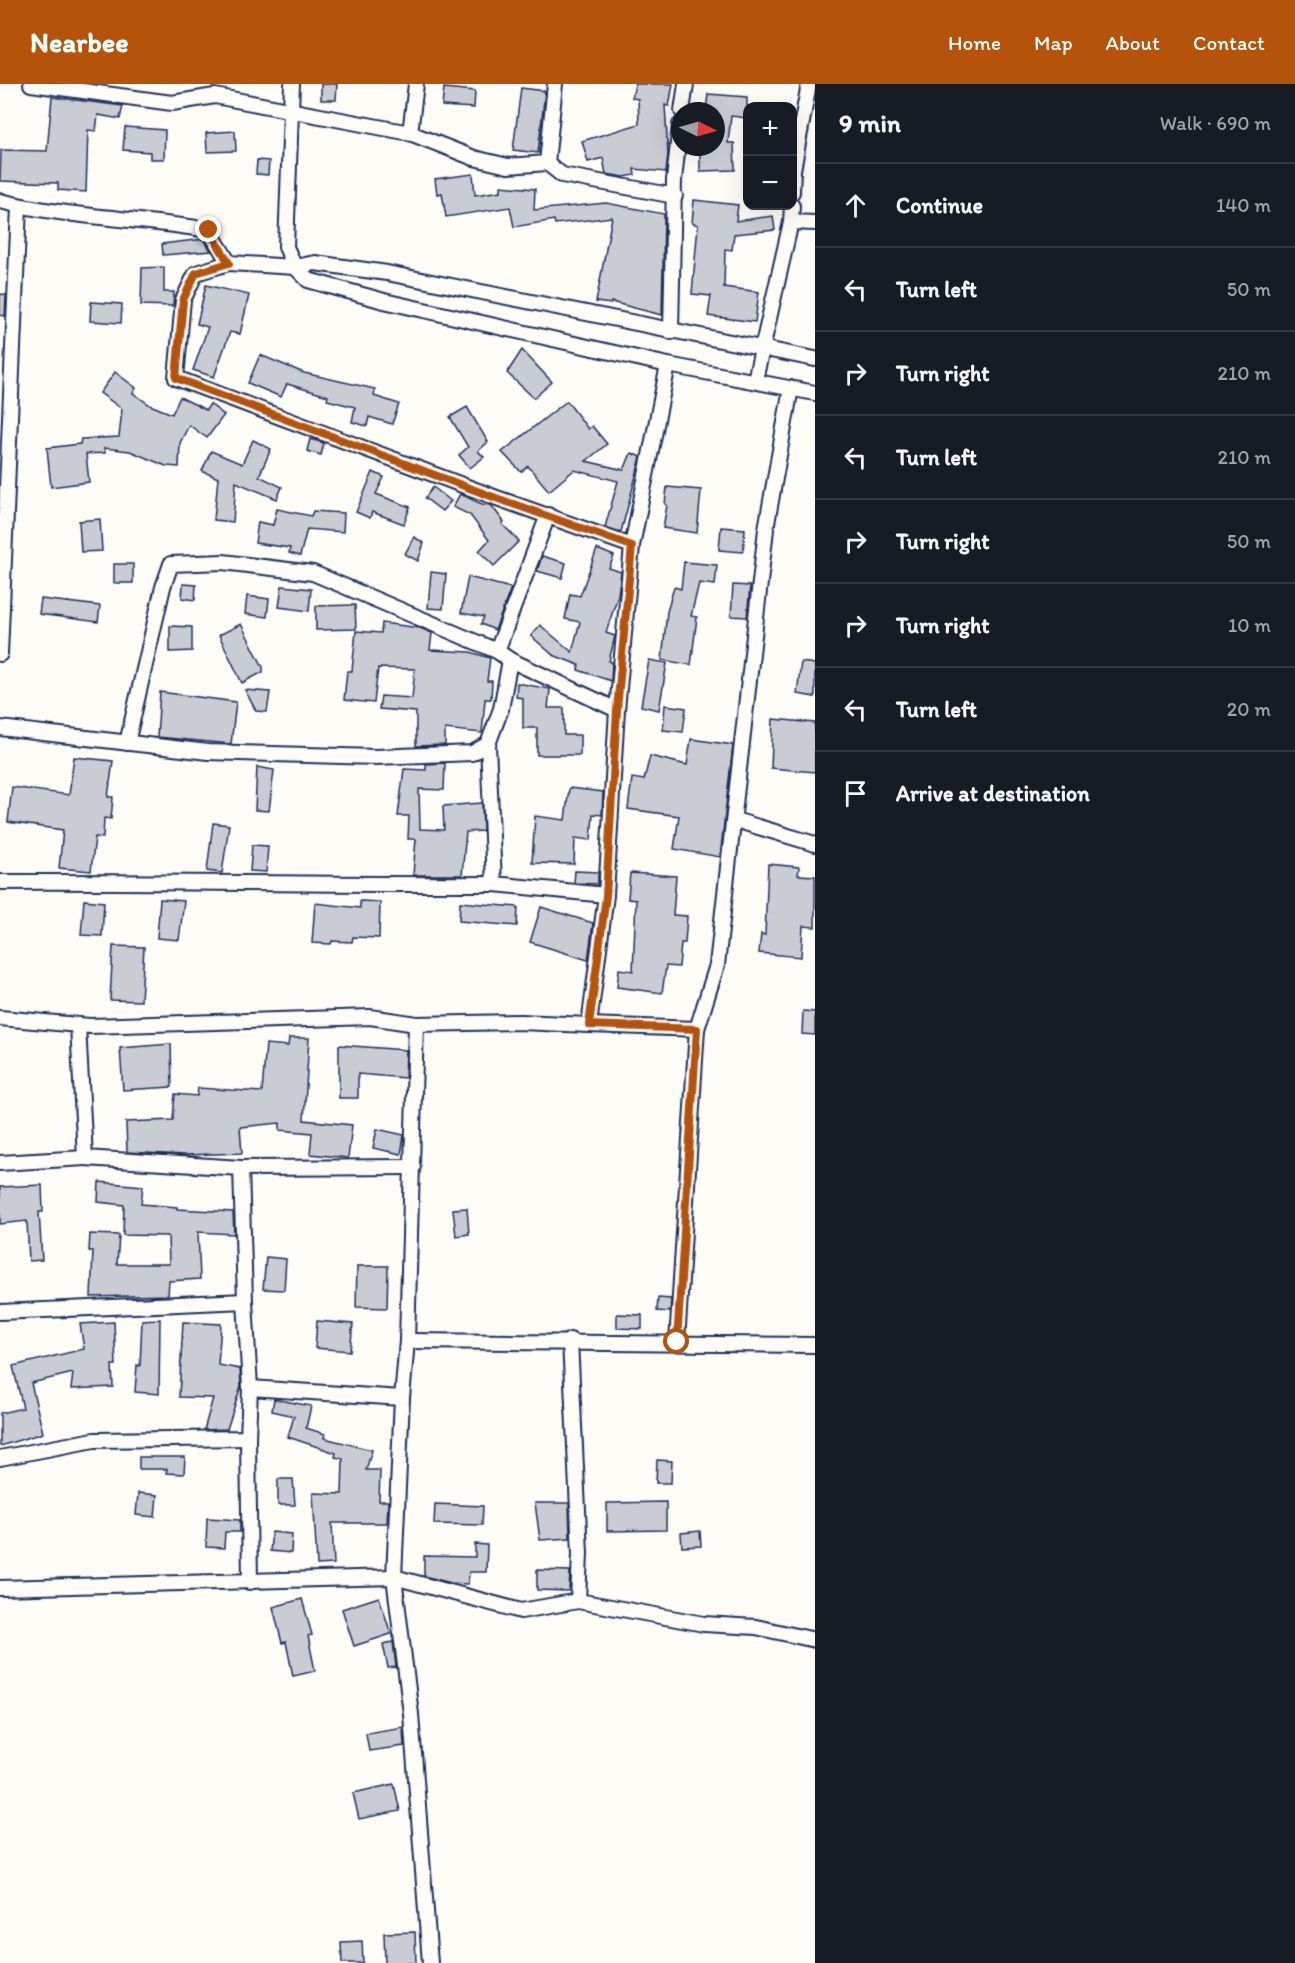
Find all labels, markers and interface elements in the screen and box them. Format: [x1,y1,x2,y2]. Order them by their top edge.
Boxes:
text: Nearbee [30,25,129,59]
text: Home [948,30,1001,55]
text: Map [1034,30,1073,55]
text: About [1106,30,1160,55]
text: Contact [1193,30,1265,55]
north arrow [671,102,725,156]
map controls [743,102,797,210]
button: + [743,102,797,156]
text: 9 min [839,107,901,139]
text: Walk · 690 m [1160,111,1271,135]
button: − [743,156,797,210]
icon: ahead [839,189,872,222]
text: Continue [896,192,983,219]
text: 140 m [1216,193,1271,217]
route end [195,216,221,242]
icon: left [839,273,872,306]
text: Turn left [896,276,977,303]
text: 50 m [1227,277,1271,301]
icon: right [839,357,872,390]
text: Turn right [896,360,990,387]
text: 210 m [1218,361,1271,385]
icon: left [839,441,872,474]
text: Turn left [896,444,977,471]
text: 210 m [1218,445,1271,469]
icon: right [839,525,872,558]
text: Turn right [896,528,990,555]
text: 50 m [1227,529,1271,553]
icon: right [839,609,872,642]
text: Turn right [896,612,990,639]
text: 10 m [1228,613,1271,637]
icon: left [839,693,872,726]
text: Turn left [896,696,977,723]
text: 20 m [1227,697,1271,721]
icon: arrive [839,777,872,810]
text: Arrive at destination [896,780,1090,807]
route start [663,1328,689,1354]

